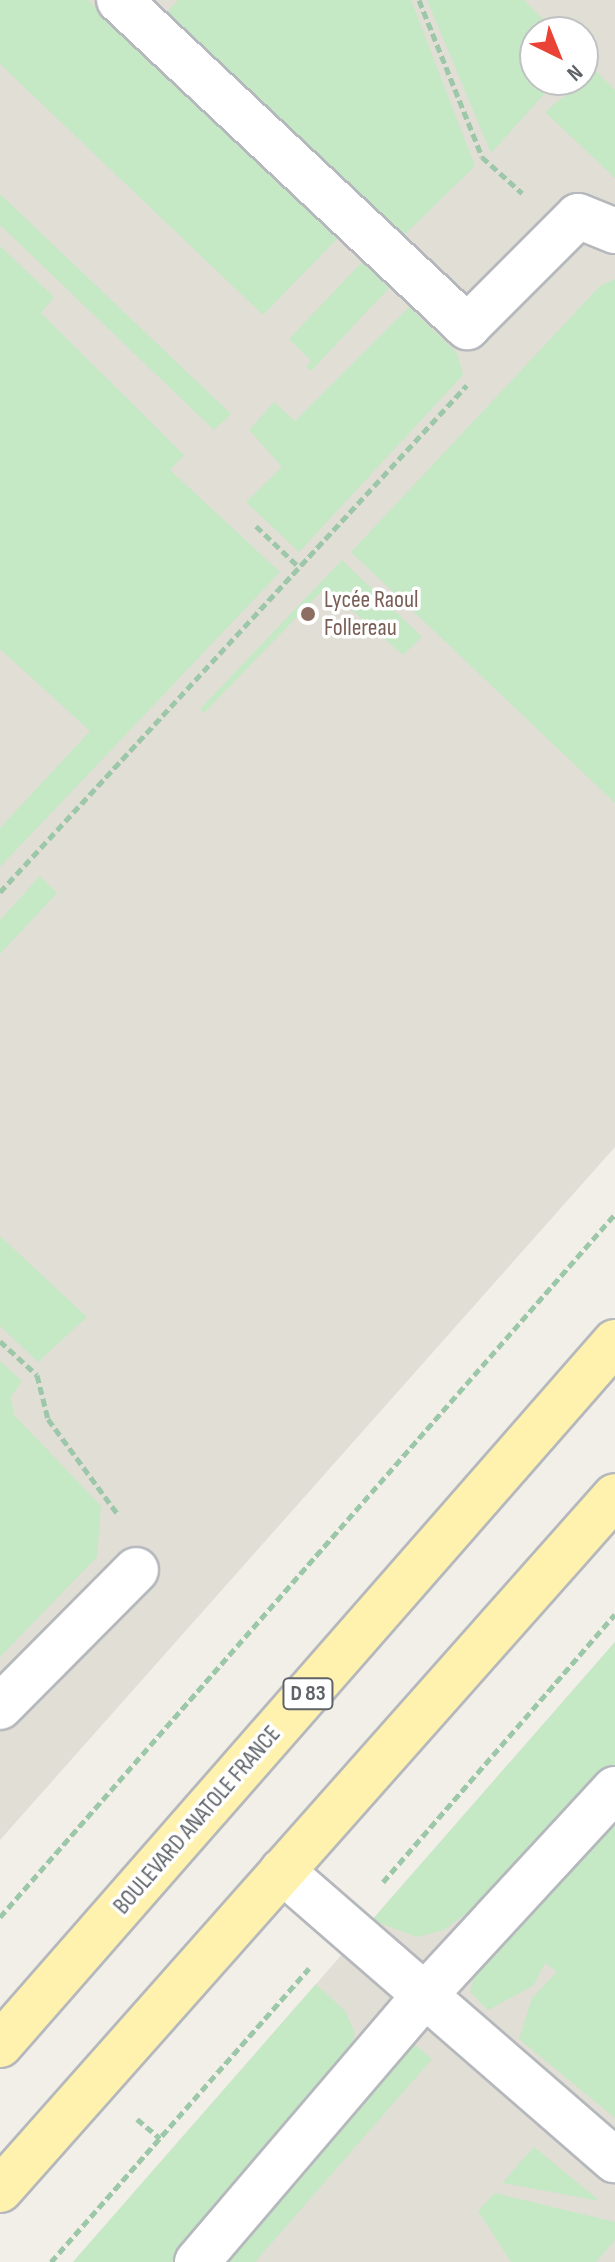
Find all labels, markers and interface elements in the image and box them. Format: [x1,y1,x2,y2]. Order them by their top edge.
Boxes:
north arrow [519,16,599,96]
text: N [561,59,588,86]
place label: Lycée Raoul Follereau [324,586,418,642]
marker: Lycée Raoul Follereau [299,605,317,623]
road number: D 83 [282,1676,334,1712]
street label: BOULEVARD ANATOLE FRANCE [107,1720,287,1920]

